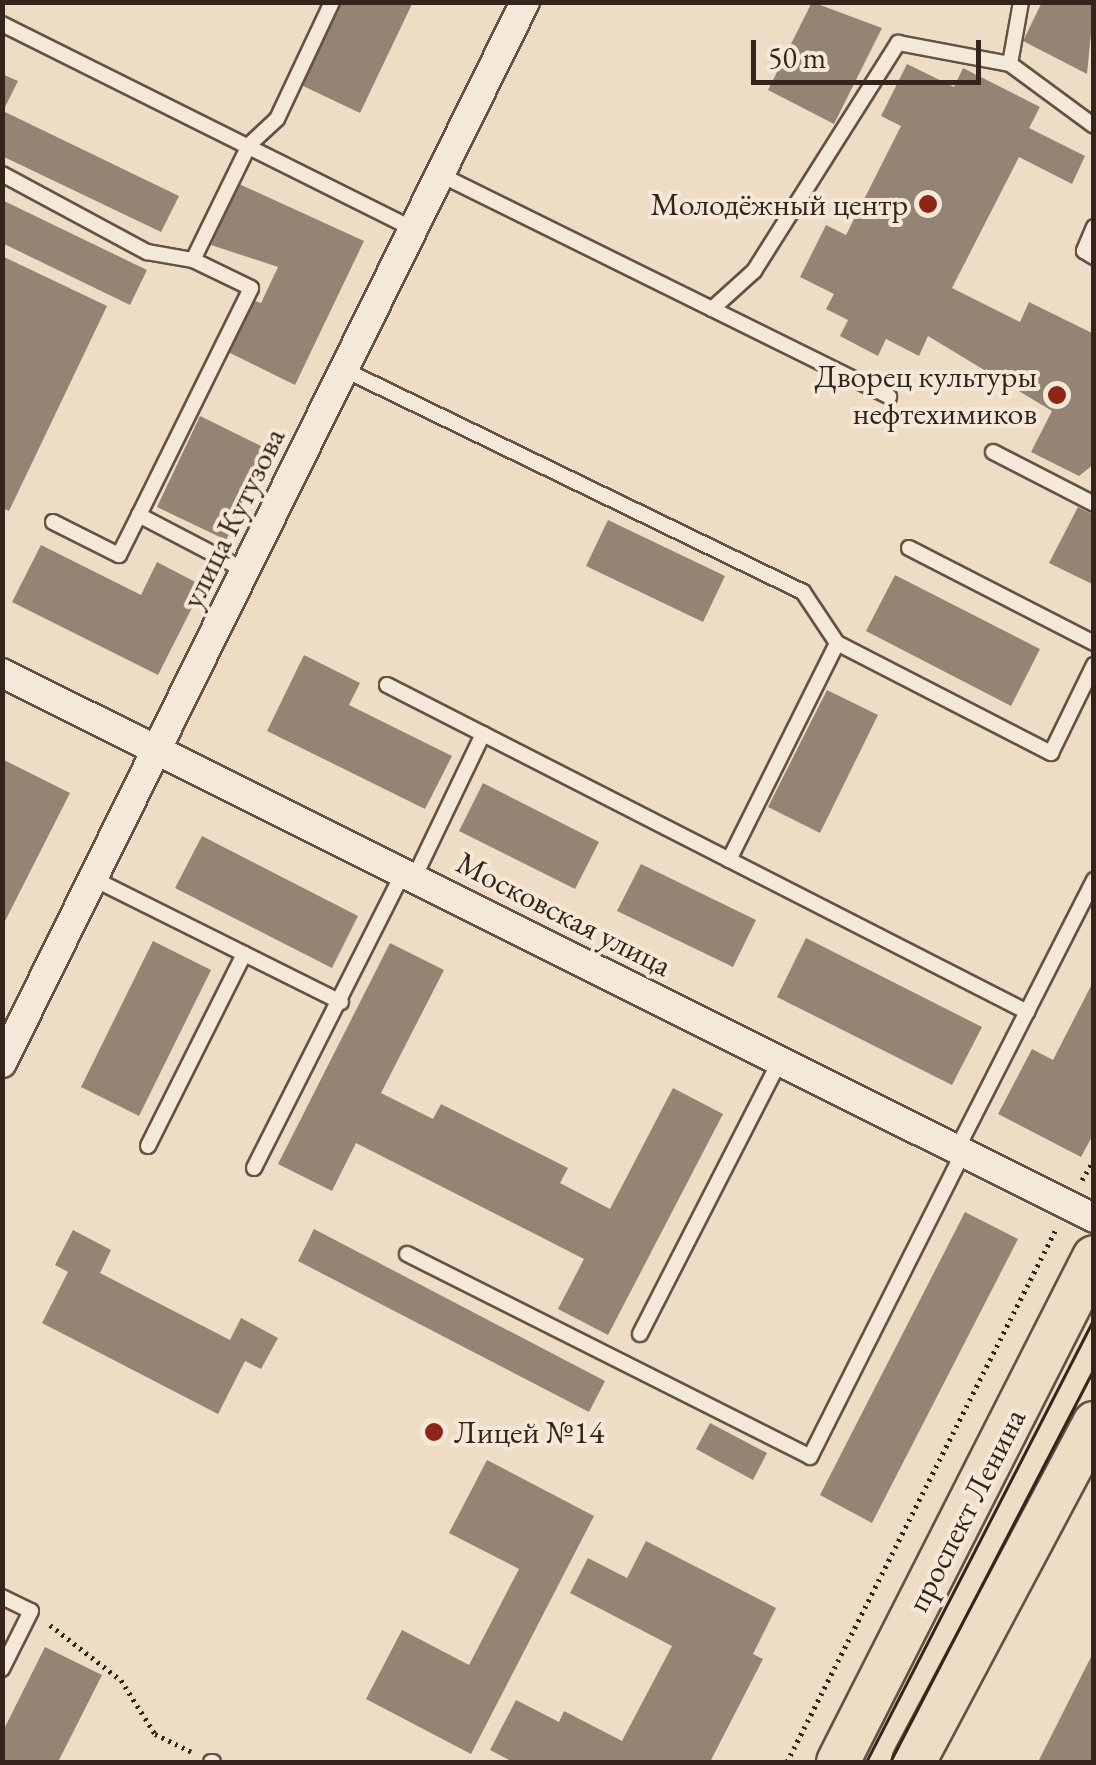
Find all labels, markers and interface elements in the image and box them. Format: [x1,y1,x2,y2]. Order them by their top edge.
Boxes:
scale bar [756,20,986,82]
text: 50 m [768,38,826,77]
place label: Молодёжный центр [650,185,908,223]
marker: Молодёжный центр [917,193,939,215]
place label: Дворец культуры нефтехимиков [814,358,1037,433]
marker: Дворец культуры нефтехимиков [1046,384,1068,406]
street label: улица Кутузова [173,421,293,615]
street label: Московская улица [450,843,678,985]
street label: проспект Ленина [898,1402,1034,1618]
place label: Лицей №14 [454,1413,604,1451]
marker: Лицей №14 [423,1421,445,1443]

